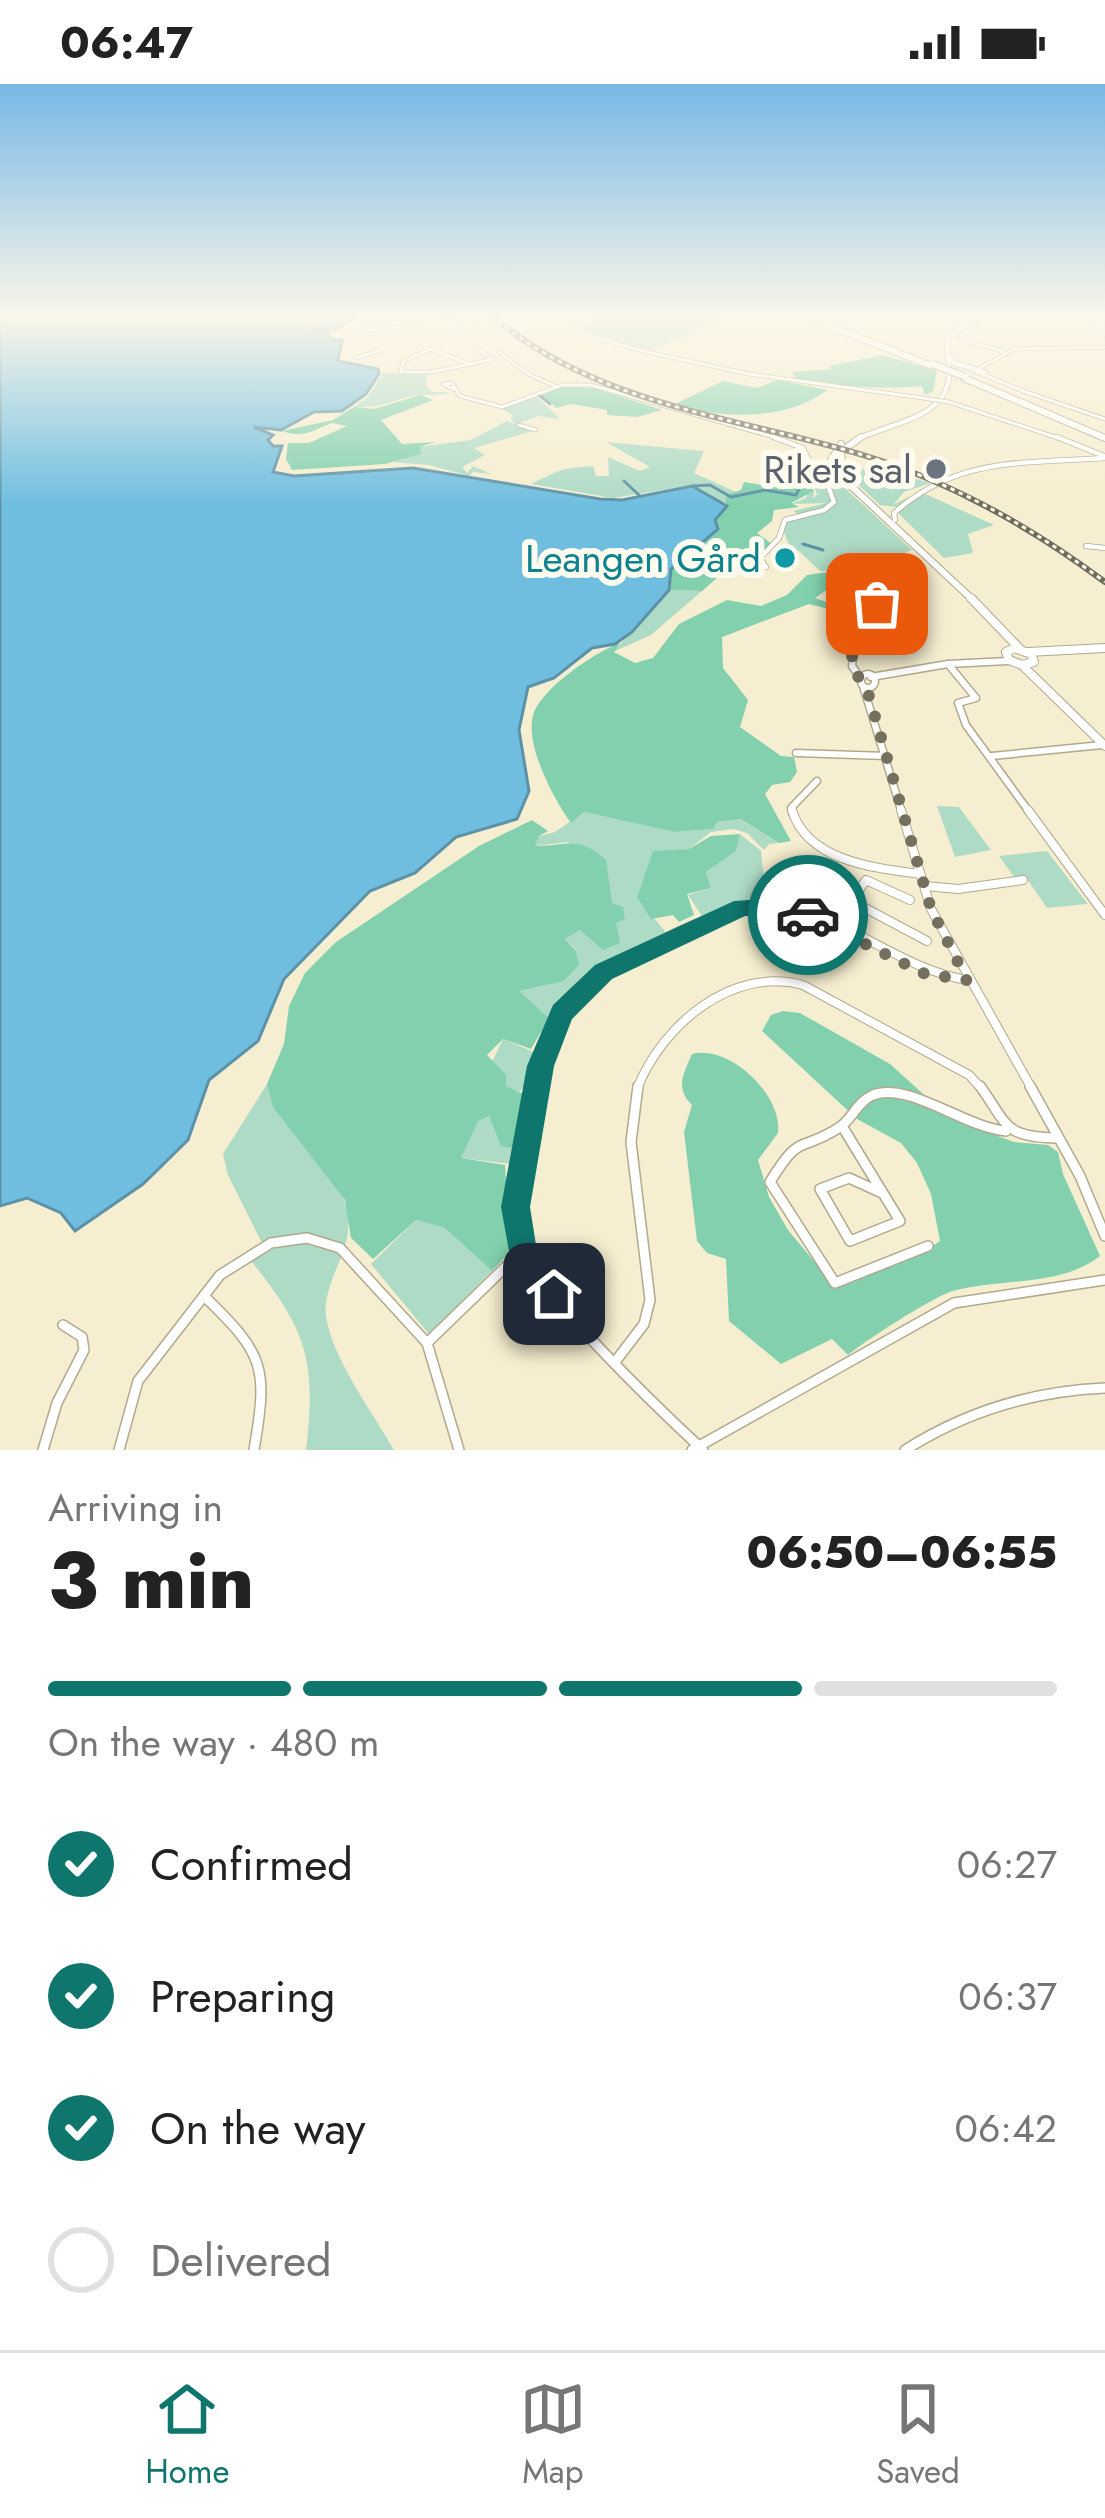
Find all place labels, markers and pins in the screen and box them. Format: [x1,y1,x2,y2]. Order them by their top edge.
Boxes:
place label: Rikets sal [763,441,912,498]
marker: Rikets sal [923,456,949,482]
place label: Leangen Gård [525,530,761,587]
marker: Leangen Gård [772,545,798,571]
pin [826,553,928,655]
pin [503,1243,605,1345]

